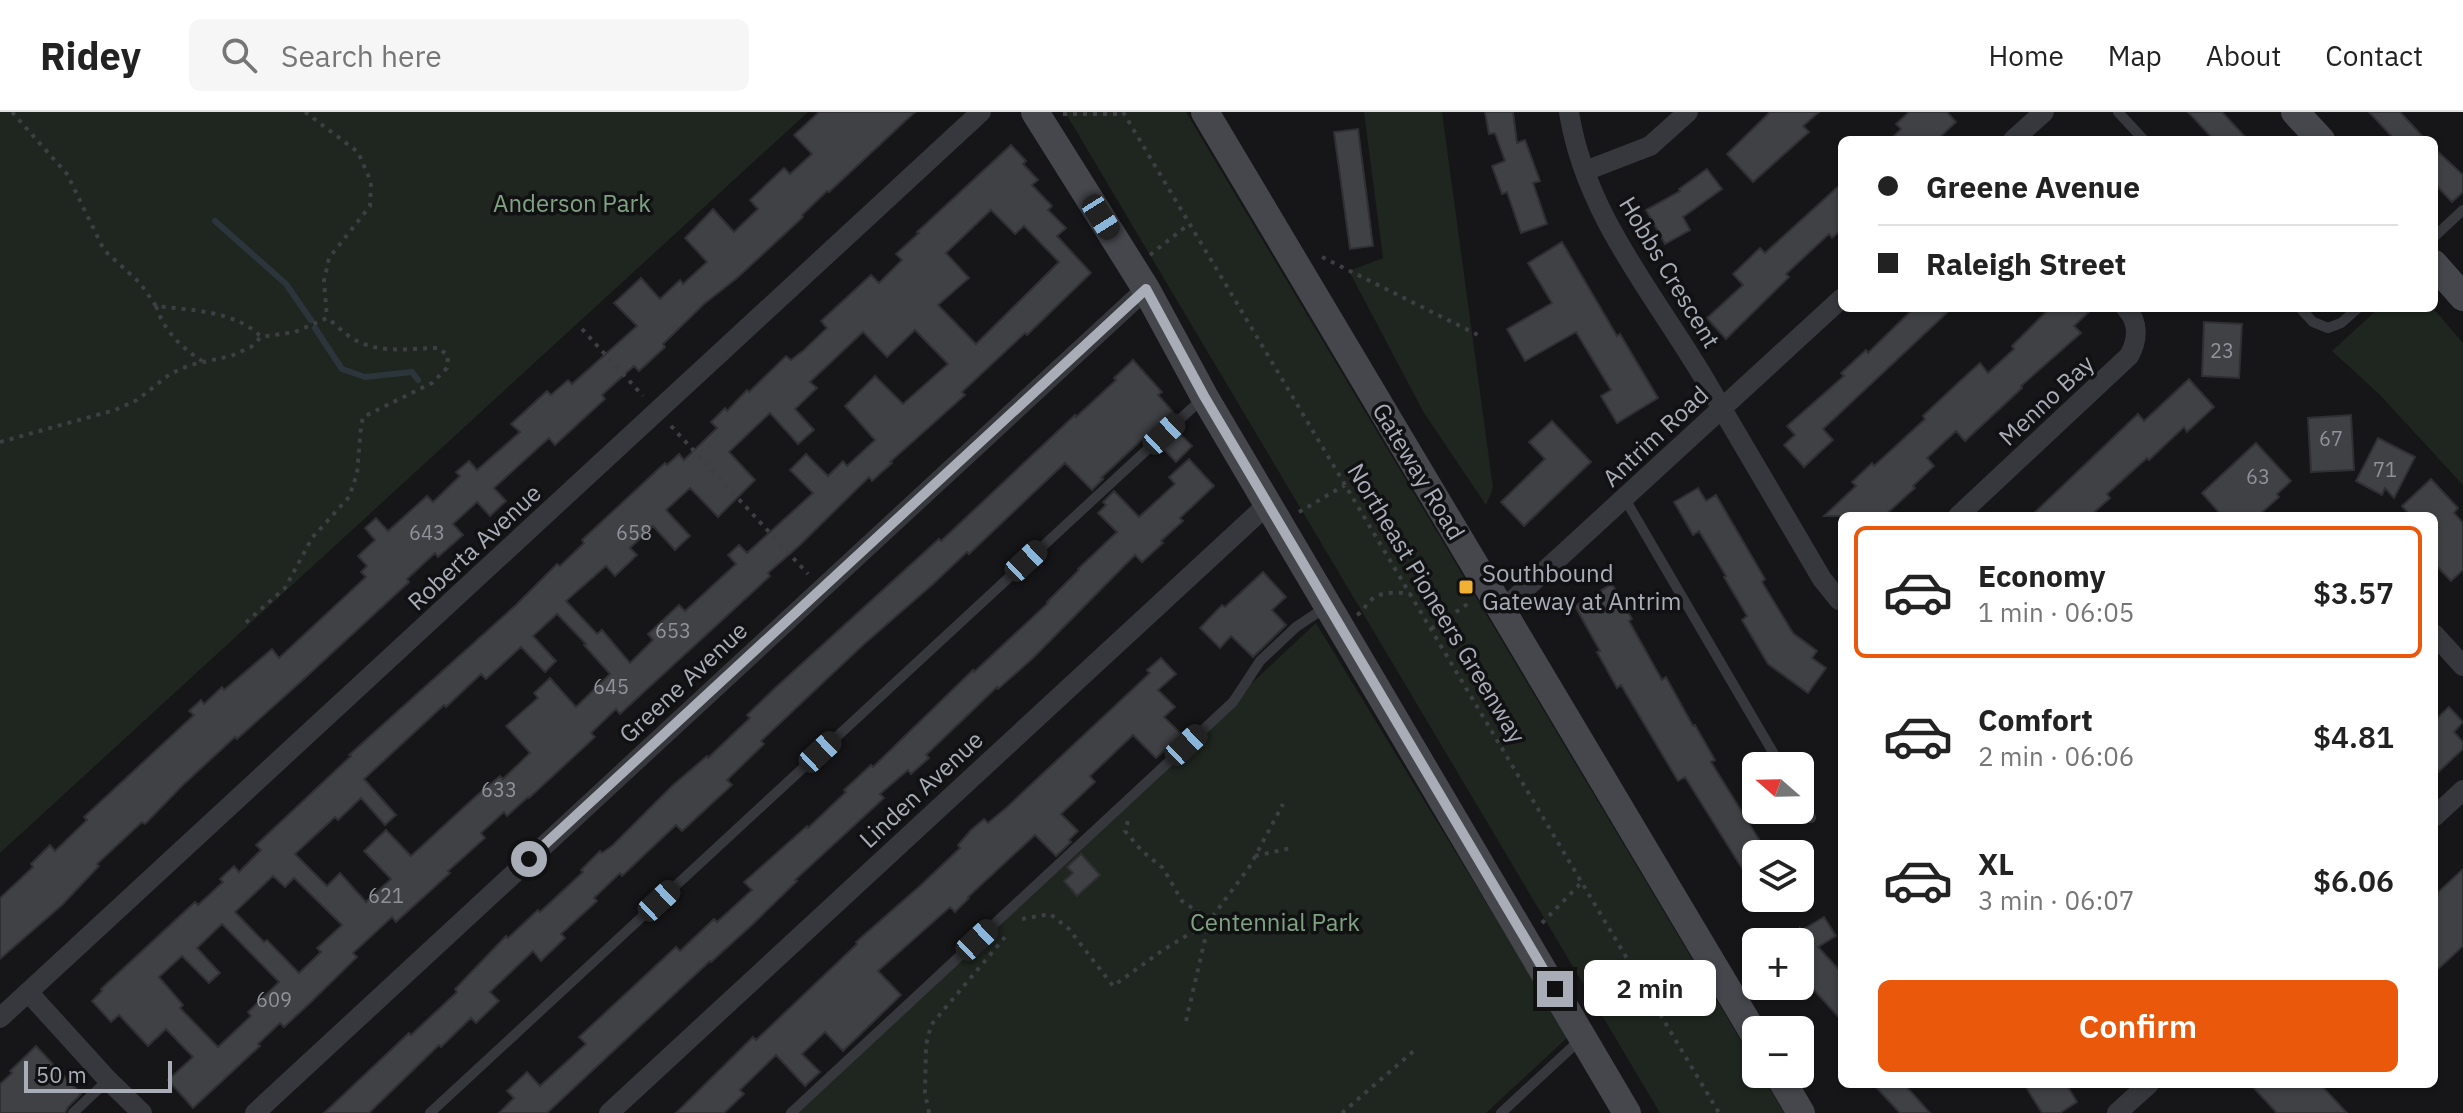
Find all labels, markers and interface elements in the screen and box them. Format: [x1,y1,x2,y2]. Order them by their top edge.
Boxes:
search box [189,19,749,91]
text: Ridey [40,31,141,80]
icon: search [217,33,261,77]
text: Search here [281,36,442,75]
text: Home [1988,37,2064,74]
text: Map [2108,37,2162,74]
text: About [2206,37,2281,74]
text: Contact [2325,37,2423,74]
text: Greene Avenue [1926,167,2140,206]
park label: Anderson Park [493,187,651,219]
car [1078,190,1124,244]
street label: Hobbs Crescent [1612,190,1728,354]
text: Raleigh Street [1926,244,2126,283]
house number: 23 [2210,337,2234,364]
street label: Menno Bay [1991,348,2101,452]
street label: Antrim Road [1595,379,1715,493]
street label: Gateway Road [1365,396,1473,546]
car [1138,409,1190,459]
house number: 67 [2319,425,2343,452]
house number: 71 [2373,456,2397,483]
street label: Northeast Pioneers Greenway [1341,457,1533,749]
house number: 63 [2246,463,2270,490]
street label: Roberta Avenue [400,477,548,617]
house number: 643 [409,519,445,546]
house number: 658 [616,519,652,546]
car [1000,536,1052,586]
icon: car [1882,556,1954,628]
text: Economy [1978,556,2106,595]
place label: Southbound Gateway at Antrim [1482,557,1682,617]
text: $3.57 [2313,573,2394,612]
marker: Southbound Gateway at Antrim [1457,578,1475,596]
text: 1 min · 06:05 [1978,595,2134,629]
street label: Greene Avenue [612,614,754,750]
house number: 653 [655,617,691,644]
house number: 645 [593,673,629,700]
icon: car [1882,700,1954,772]
text: Comfort [1978,700,2093,739]
text: $4.81 [2313,717,2394,756]
car [1160,720,1212,770]
street label: Linden Avenue [852,723,990,855]
car [794,727,846,777]
text: 2 min · 06:06 [1978,739,2134,773]
north arrow [1742,752,1814,824]
map controls [1742,752,1814,1088]
house number: 633 [481,776,517,803]
button: layers [1742,840,1814,912]
route start [511,841,547,877]
icon: car [1882,844,1954,916]
text: XL [1978,844,2014,883]
text: $6.06 [2313,861,2394,900]
car [633,876,685,926]
house number: 621 [368,882,404,909]
text: 3 min · 06:07 [1978,883,2134,917]
park label: Centennial Park [1190,906,1360,938]
car [951,915,1003,965]
button: + [1742,928,1814,1000]
callout: 2 min [1583,961,1715,1017]
route end [1537,971,1573,1007]
text: 2 min [1616,971,1684,1005]
button: Confirm [1878,980,2398,1072]
house number: 609 [256,986,292,1013]
button: − [1742,1016,1814,1088]
scale bar [24,1057,172,1093]
text: 50 m [36,1060,87,1089]

